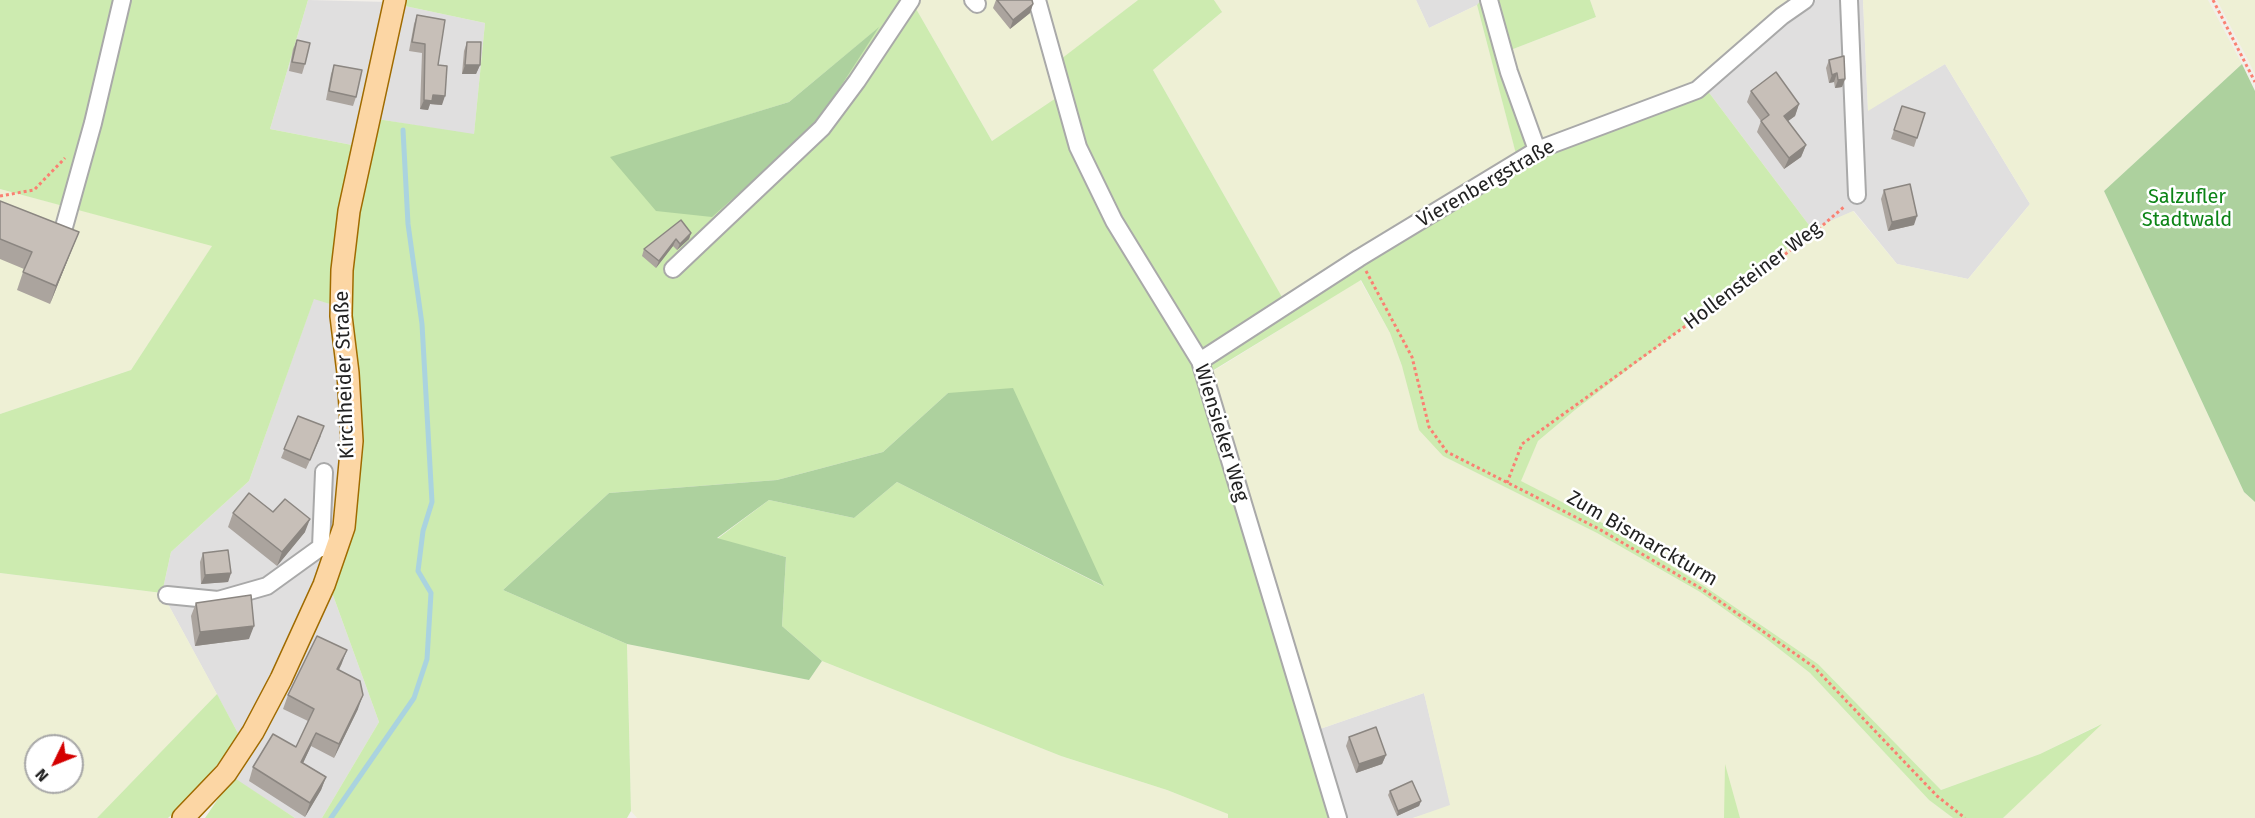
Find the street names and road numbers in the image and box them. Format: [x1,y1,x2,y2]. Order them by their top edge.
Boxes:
street label: Vierenbergstraße [1413,135,1559,233]
street label: Hollensteiner Weg [1680,217,1826,335]
street label: Kirchheider Straße [330,290,360,460]
street label: Wiensieker Weg [1189,361,1253,505]
street label: Zum Bismarckturm [1562,486,1722,592]

